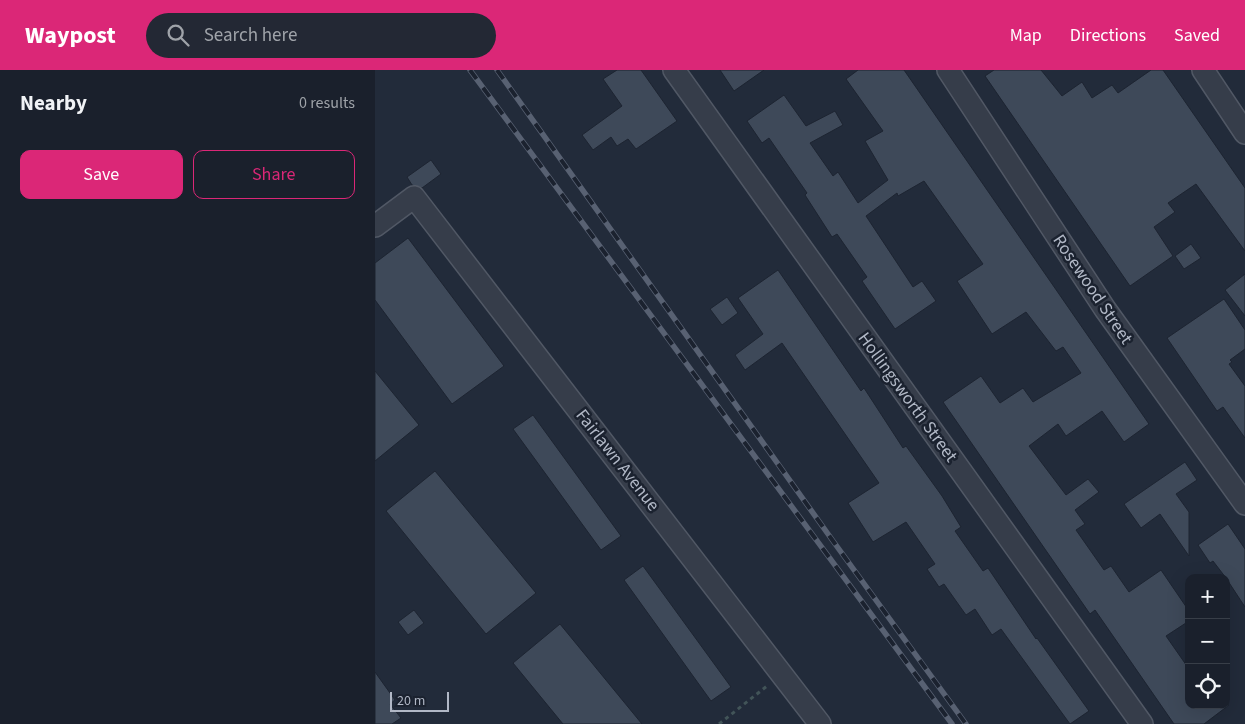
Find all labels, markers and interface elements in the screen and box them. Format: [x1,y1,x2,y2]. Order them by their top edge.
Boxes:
search box [146,13,496,58]
text: Waypost [25,18,116,53]
icon: search [164,21,192,49]
text: Search here [204,22,297,49]
text: Map [1010,23,1042,48]
text: Directions [1070,23,1146,48]
text: Saved [1174,23,1220,48]
text: Nearby [20,88,87,118]
text: 0 results [299,92,355,114]
button: Save [20,150,183,199]
button: Share [193,150,355,199]
street label: Rosewood Street [1047,229,1139,349]
street label: Hollingsworth Street [852,327,963,467]
street label: Fairlawn Avenue [570,404,666,517]
map controls [1185,574,1230,709]
button: + [1185,574,1230,619]
button: − [1185,619,1230,664]
button: locate [1185,664,1230,709]
scale bar [390,689,449,712]
text: 20 m [397,691,425,711]

